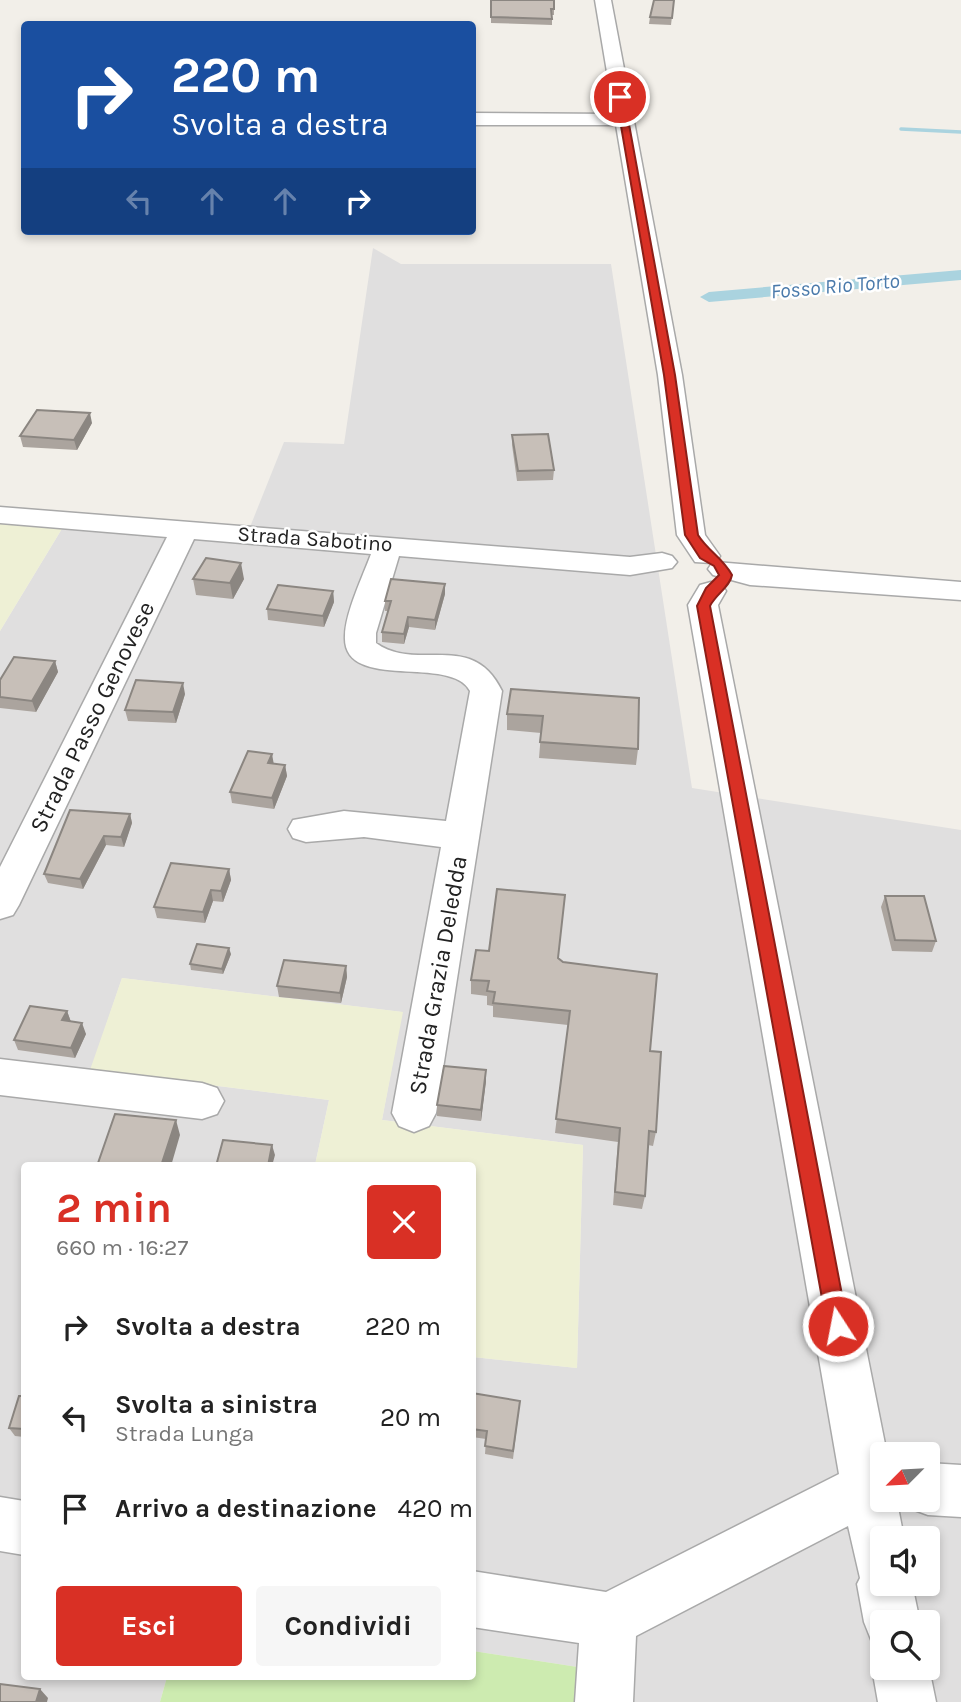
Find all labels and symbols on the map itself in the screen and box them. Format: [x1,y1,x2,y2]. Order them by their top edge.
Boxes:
pin [590,67,650,127]
water label: Fosso Rio Torto [770,268,901,304]
street label: Strada Sabotino [237,522,393,556]
street label: Strada Passo Genovese [24,597,160,837]
street label: Strada Grazia Deledda [403,853,473,1097]
position arrow [801,1289,875,1363]
north arrow [870,1442,940,1512]

